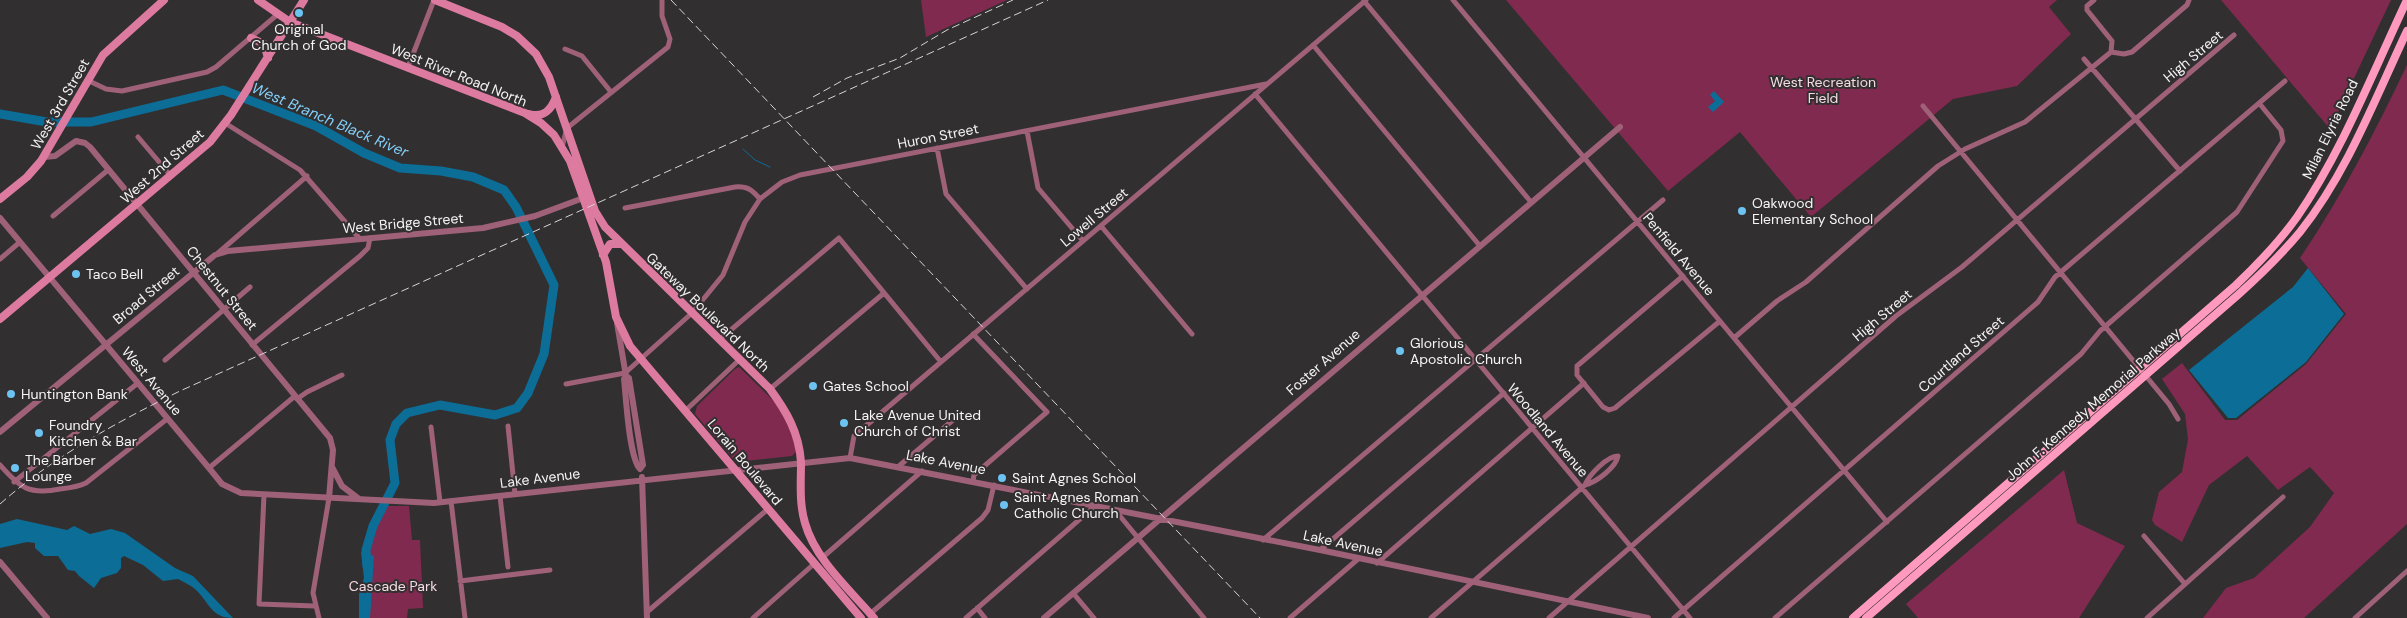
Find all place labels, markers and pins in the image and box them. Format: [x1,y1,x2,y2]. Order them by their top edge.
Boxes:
marker: Original Church of God [293,7,305,19]
place label: Original Church of God [251,20,347,54]
place label: Oakwood Elementary School [1752,194,1873,228]
marker: Oakwood Elementary School [1736,205,1748,217]
place label: Taco Bell [86,265,143,283]
marker: Taco Bell [70,268,82,280]
place label: Glorious Apostolic Church [1410,334,1522,368]
marker: Glorious Apostolic Church [1394,345,1406,357]
place label: Gates School [823,377,909,395]
marker: Gates School [807,380,819,392]
place label: Huntington Bank [21,385,128,403]
marker: Huntington Bank [5,388,17,400]
place label: Lake Avenue United Church of Christ [854,406,981,440]
place label: Foundry Kitchen & Bar [49,416,137,450]
marker: Lake Avenue United Church of Christ [838,417,850,429]
marker: Foundry Kitchen & Bar [33,427,45,439]
place label: The Barber Lounge [25,451,96,485]
marker: The Barber Lounge [9,462,21,474]
place label: Saint Agnes School [1012,469,1136,487]
marker: Saint Agnes School [996,472,1008,484]
place label: Saint Agnes Roman Catholic Church [1014,488,1139,522]
marker: Saint Agnes Roman Catholic Church [998,499,1010,511]

